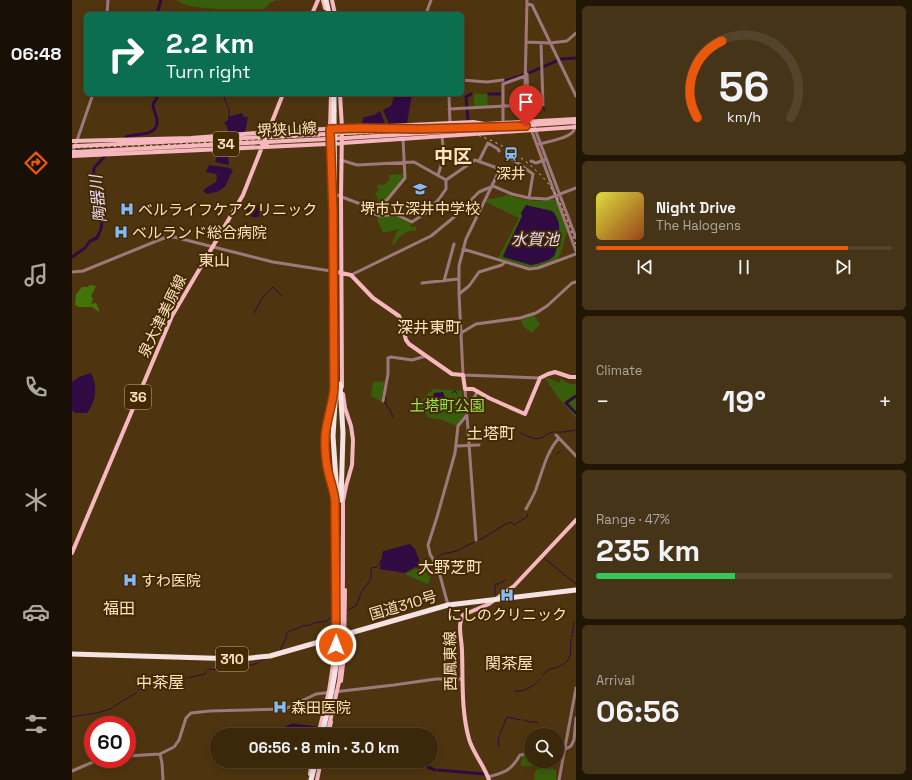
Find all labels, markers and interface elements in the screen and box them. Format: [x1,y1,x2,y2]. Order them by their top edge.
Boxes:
text: 2.2 km [166,25,254,61]
icon: right [100,28,152,80]
text: 06:48 [11,42,61,65]
text: Turn right [166,60,250,83]
text: 56 [719,60,769,113]
pin [509,85,543,126]
icon: arrive [515,91,537,113]
text: km/h [727,108,761,126]
street label: 堺狭山線 [257,118,317,140]
road number: 34 [213,132,239,156]
district label: 中区 [434,144,472,169]
station icon: 深井 [503,146,519,162]
icon: directions [22,149,50,177]
place label: 深井 [496,164,526,183]
water label: 陶器川 [85,172,111,224]
school or university icon: 堺市立深井中学校 [412,181,428,197]
text: Night Drive [656,198,736,217]
place label: 堺市立深井中学校 [360,199,480,218]
place label: ベルライフケアクリニック [138,200,317,219]
hospital icon: ベルライフケアクリニック [119,201,135,217]
text: The Halogens [656,217,741,234]
place label: ベルランド総合病院 [132,223,267,242]
hospital icon: ベルランド総合病院 [113,224,129,240]
water label: 水賀池 [511,229,561,250]
district label: 東山 [198,250,230,271]
icon: previous [634,256,656,278]
icon: pause [733,256,755,278]
icon: next [832,256,854,278]
icon: music [22,261,50,289]
street label: 泉大津美原線 [134,271,190,361]
district label: 深井東町 [397,317,461,338]
text: Climate [596,362,642,379]
icon: phone [22,373,50,401]
text: 19° [722,382,766,421]
road number: 36 [125,385,151,409]
text: − [596,387,610,415]
text: + [878,387,892,415]
park label: 土塔町公園 [409,396,485,415]
district label: 土塔町 [467,423,515,444]
icon: climate [22,486,50,514]
text: Range · 47% [596,511,670,528]
text: 235 km [596,531,700,570]
district label: 大野芝町 [418,557,482,578]
place label: すわ医院 [141,571,201,590]
hospital icon: すわ医院 [122,572,138,588]
street label: 国道310号 [367,586,439,624]
hospital icon: にしのクリニック [499,587,515,603]
icon: car [22,598,50,626]
district label: 福田 [103,598,135,619]
place label: にしのクリニック [447,605,567,624]
position arrow [315,624,357,666]
street label: 西鳳東線 [440,631,460,691]
road number: 310 [216,647,248,671]
district label: 関茶屋 [485,653,533,674]
district label: 中茶屋 [136,672,184,693]
text: Arrival [596,672,635,689]
text: 06:56 [596,692,679,731]
place label: 森田医院 [291,698,351,717]
hospital icon: 森田医院 [272,699,288,715]
icon: filters [22,710,50,738]
speed limit sign: 60 [84,716,136,768]
map controls [524,728,564,768]
button: search [524,728,564,768]
text: 06:56 · 8 min · 3.0 km [249,738,399,757]

